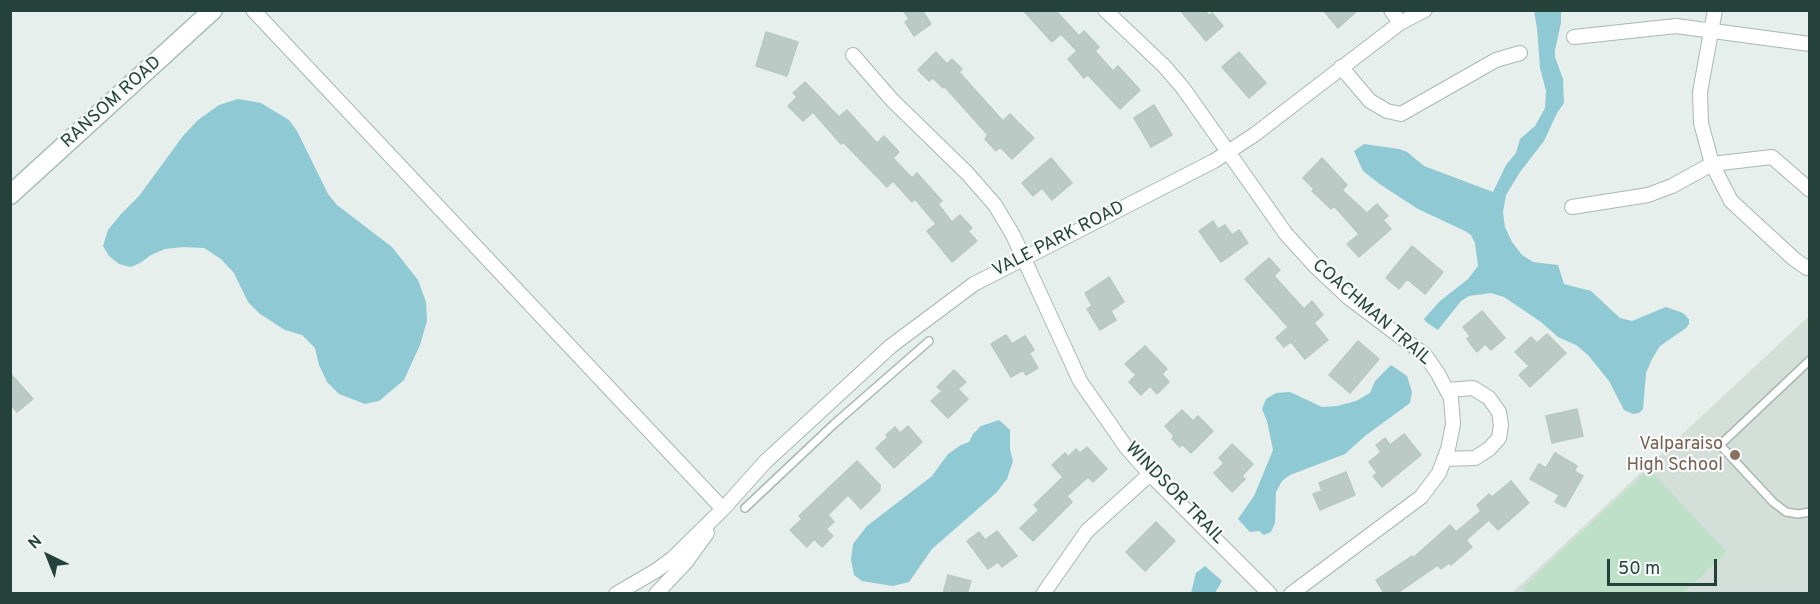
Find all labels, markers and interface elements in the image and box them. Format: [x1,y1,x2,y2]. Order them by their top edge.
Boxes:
street label: RANSOM ROAD [58,52,166,154]
street label: VALE PARK ROAD [990,197,1128,283]
street label: COACHMAN TRAIL [1307,255,1435,371]
place label: Valparaiso High School [1626,434,1723,476]
street label: WINDSOR TRAIL [1120,438,1228,550]
marker: Valparaiso High School [1728,448,1742,462]
north arrow [18,526,78,586]
text: N [25,532,47,554]
scale bar [1610,547,1720,585]
text: 50 m [1618,558,1660,581]

